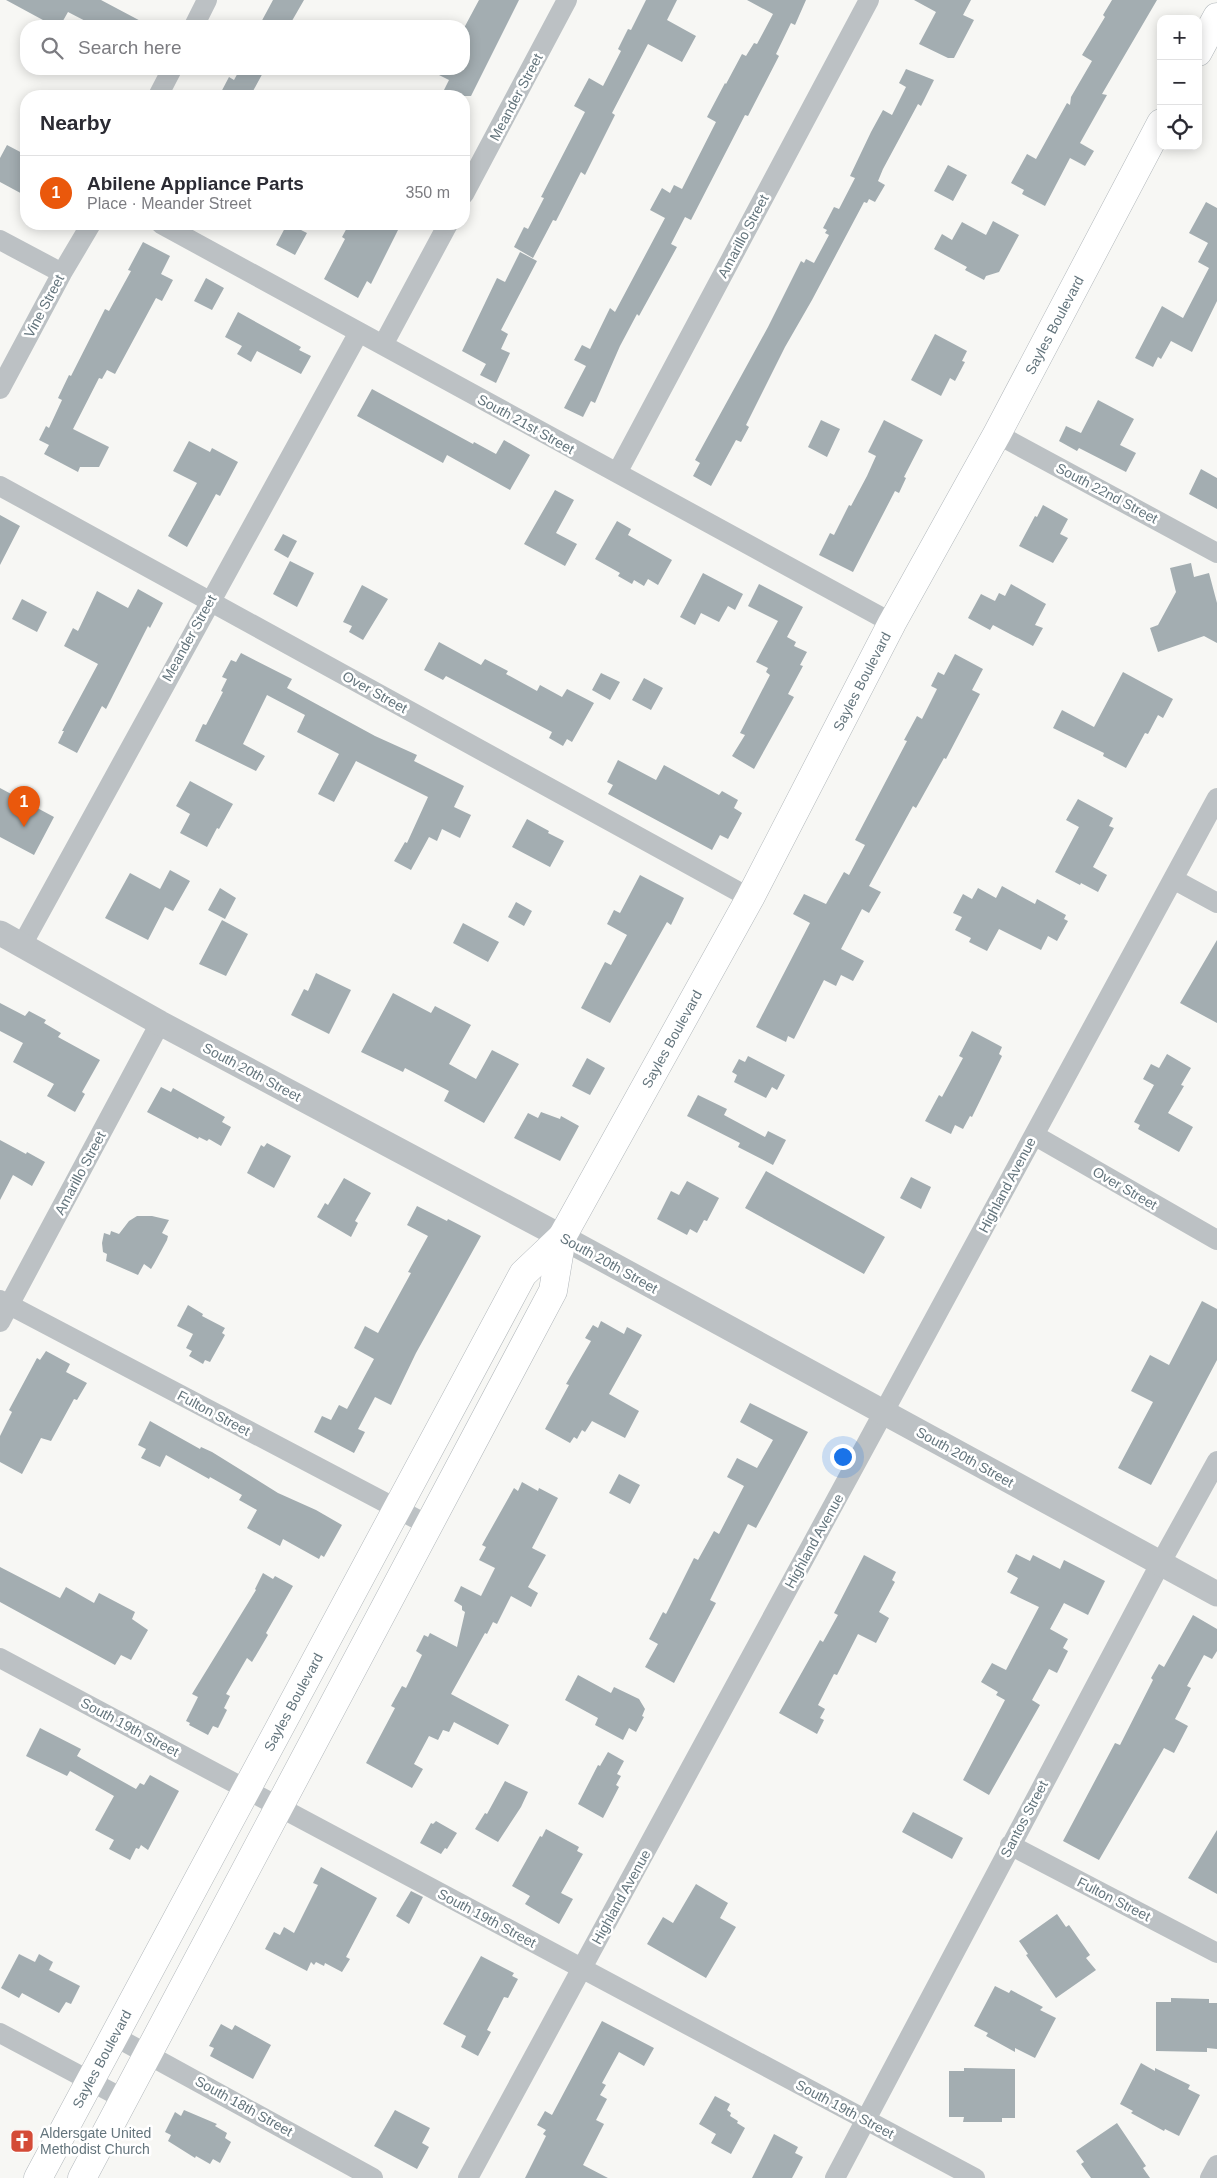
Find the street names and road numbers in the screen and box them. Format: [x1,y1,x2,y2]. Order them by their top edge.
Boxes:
street label: Meander Street [486,51,546,143]
street label: Amarillo Street [714,192,772,280]
street label: Vine Street [21,272,67,340]
street label: Sayles Boulevard [1022,273,1087,377]
street label: South 21st Street [475,391,577,457]
street label: South 22nd Street [1053,459,1161,527]
street label: Meander Street [159,592,219,684]
street label: Sayles Boulevard [830,629,894,734]
street label: Over Street [340,668,410,716]
street label: Sayles Boulevard [638,987,705,1091]
street label: South 20th Street [200,1039,304,1105]
street label: Amarillo Street [51,1129,109,1217]
street label: Highland Avenue [975,1134,1039,1235]
street label: Over Street [1090,1163,1160,1213]
street label: South 20th Street [557,1230,661,1296]
street label: Fulton Street [175,1387,253,1439]
street label: South 20th Street [913,1424,1017,1490]
street label: Highland Avenue [781,1491,847,1591]
street label: Sayles Boulevard [260,1650,326,1754]
street label: South 19th Street [78,1694,182,1760]
street label: Santos Street [997,1778,1051,1860]
street label: Highland Avenue [588,1847,654,1947]
street label: Fulton Street [1075,1874,1153,1924]
street label: South 19th Street [435,1885,539,1951]
street label: Sayles Boulevard [69,2007,135,2111]
street label: South 18th Street [192,2073,296,2139]
street label: South 19th Street [793,2076,897,2142]

